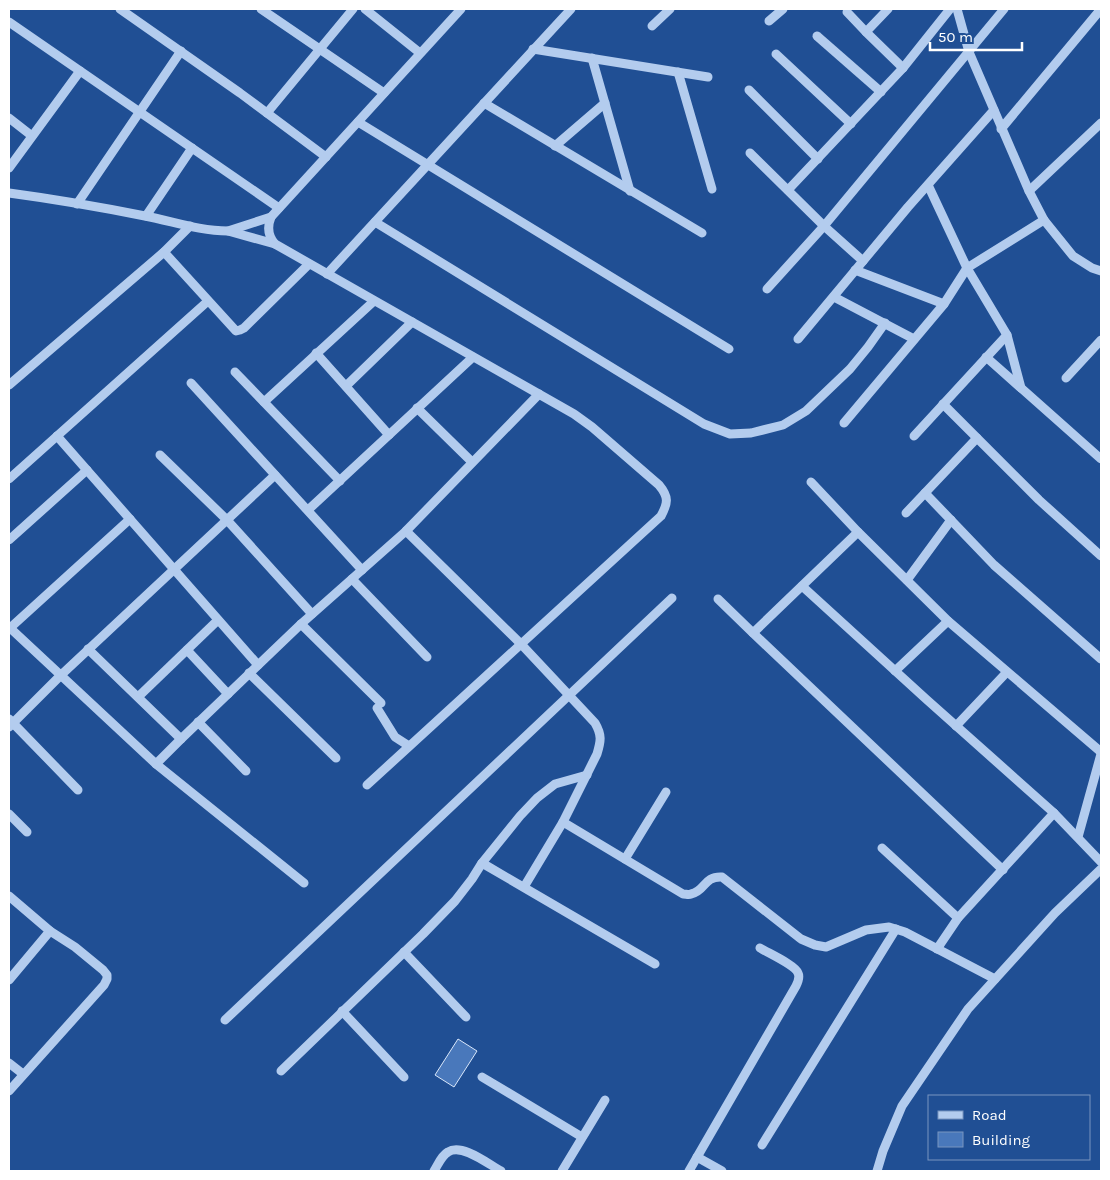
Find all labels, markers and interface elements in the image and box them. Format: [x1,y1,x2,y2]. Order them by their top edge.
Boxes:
scale bar [930,20,1022,52]
text: 50 m [938,28,973,46]
legend [928,1095,1090,1160]
text: Road [972,1106,1007,1124]
text: Building [972,1131,1030,1149]

